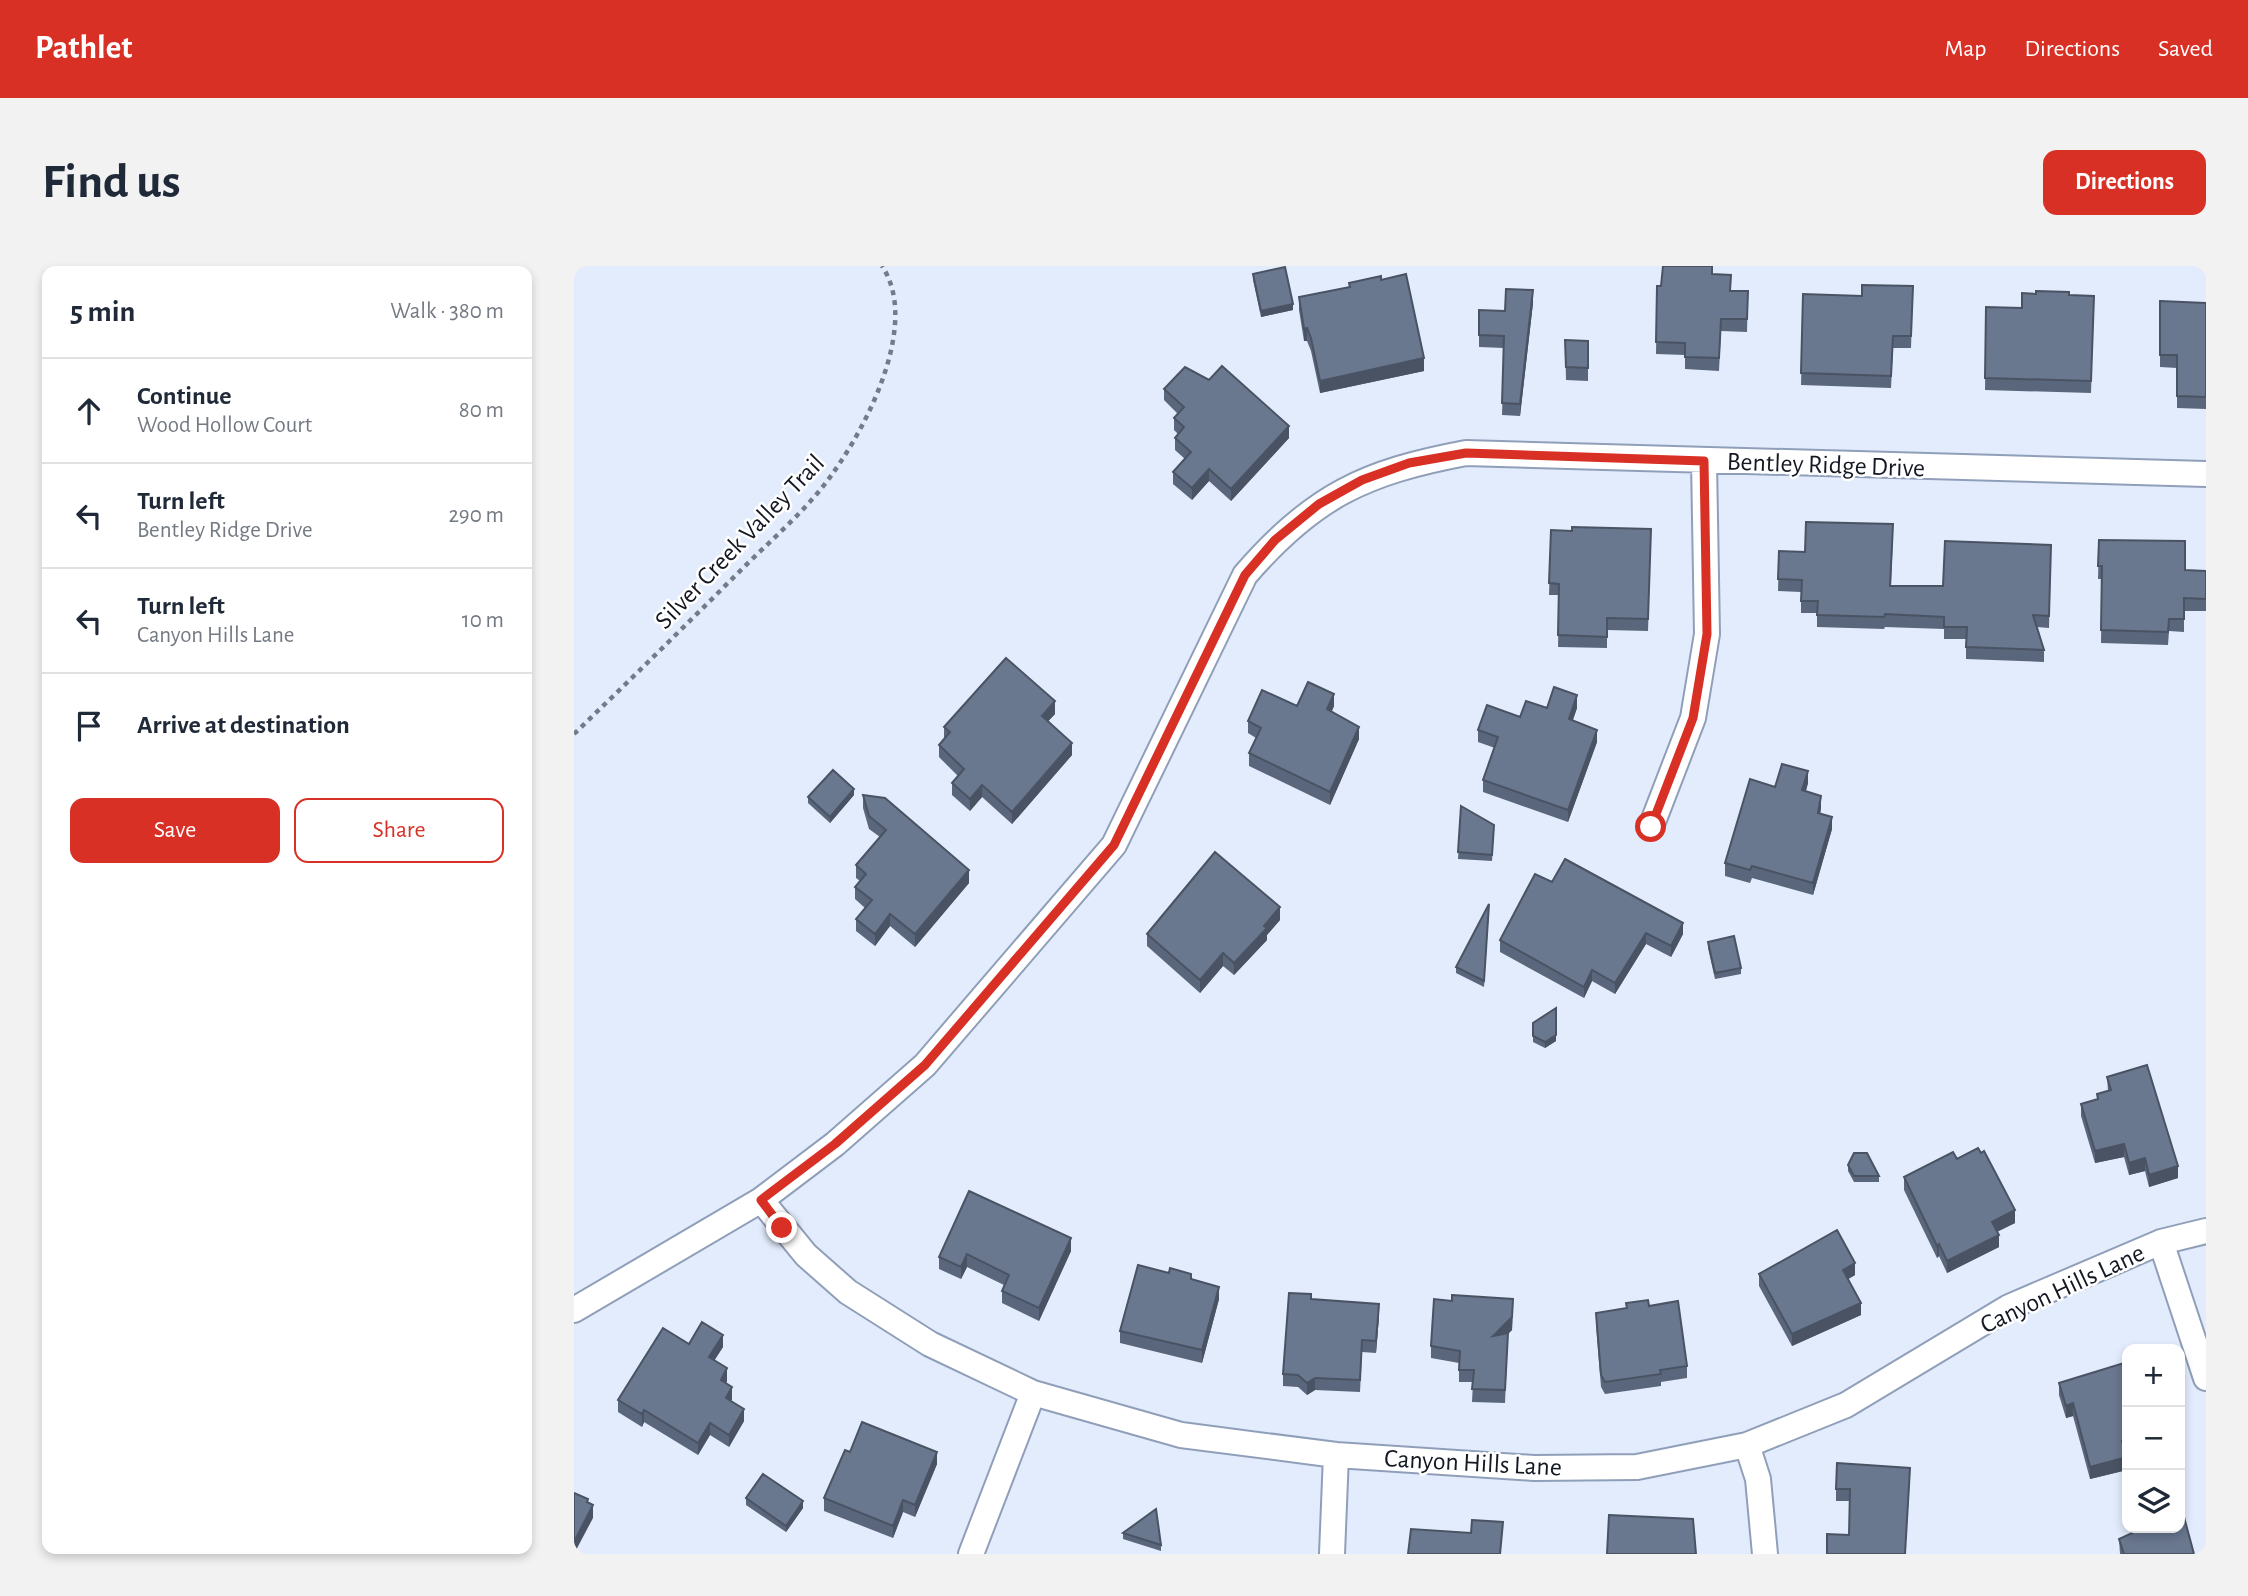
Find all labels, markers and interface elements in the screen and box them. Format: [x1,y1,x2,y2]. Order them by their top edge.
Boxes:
text: Pathlet [35,32,133,65]
text: Map [1944,37,1986,61]
text: Directions [2024,37,2120,61]
text: Saved [2158,37,2213,61]
button: Directions [2043,150,2206,215]
text: Find us [42,158,181,207]
text: 5 min [70,297,135,327]
text: Walk · 380 m [390,300,504,323]
text: Continue [137,383,232,409]
icon: ahead [70,392,108,430]
text: 80 m [459,399,504,422]
text: Wood Hollow Court [137,414,312,437]
street label: Bentley Ridge Drive [1726,449,1926,481]
street label: Silver Creek Valley Trail [650,450,829,634]
text: Turn left [137,488,225,514]
icon: left [70,497,108,535]
text: 290 m [448,504,504,527]
text: Bentley Ridge Drive [137,519,313,542]
text: Turn left [137,593,225,619]
icon: left [70,602,108,640]
text: 10 m [462,609,504,632]
text: Canyon Hills Lane [137,624,294,647]
icon: arrive [70,707,108,745]
text: Arrive at destination [137,712,350,738]
button: Save [70,798,280,863]
button: Share [294,798,504,863]
route start [1635,811,1666,842]
route end [766,1212,797,1243]
street label: Canyon Hills Lane [1976,1240,2149,1338]
map controls [2122,1344,2185,1533]
button: + [2122,1344,2185,1407]
button: − [2122,1407,2185,1470]
street label: Canyon Hills Lane [1383,1445,1562,1481]
button: layers [2122,1470,2185,1533]

